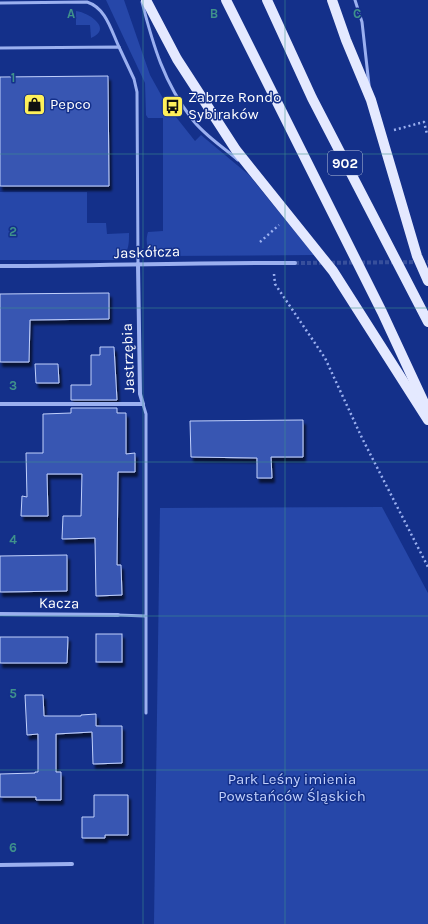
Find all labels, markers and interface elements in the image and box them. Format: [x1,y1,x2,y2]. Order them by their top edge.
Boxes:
text: A [67,6,75,21]
text: B [210,6,218,21]
text: C [353,6,361,21]
text: 1 [11,70,15,85]
place label: Zabrze Rondo Sybiraków [188,88,281,123]
shop icon: Pepco [22,91,48,117]
bus stop icon: Zabrze Rondo Sybiraków [159,93,185,119]
place label: Pepco [50,95,91,113]
road number: 902 [328,151,362,175]
text: 2 [9,224,17,239]
street label: Jaskółcza [114,242,180,262]
street label: Jastrzębia [118,323,138,393]
text: 3 [9,378,17,393]
text: 4 [9,532,17,547]
street label: Kacza [39,594,79,612]
text: 5 [9,686,17,701]
park label: Park Leśny imienia Powstańców Śląskich [218,770,366,805]
text: 6 [9,840,17,855]

